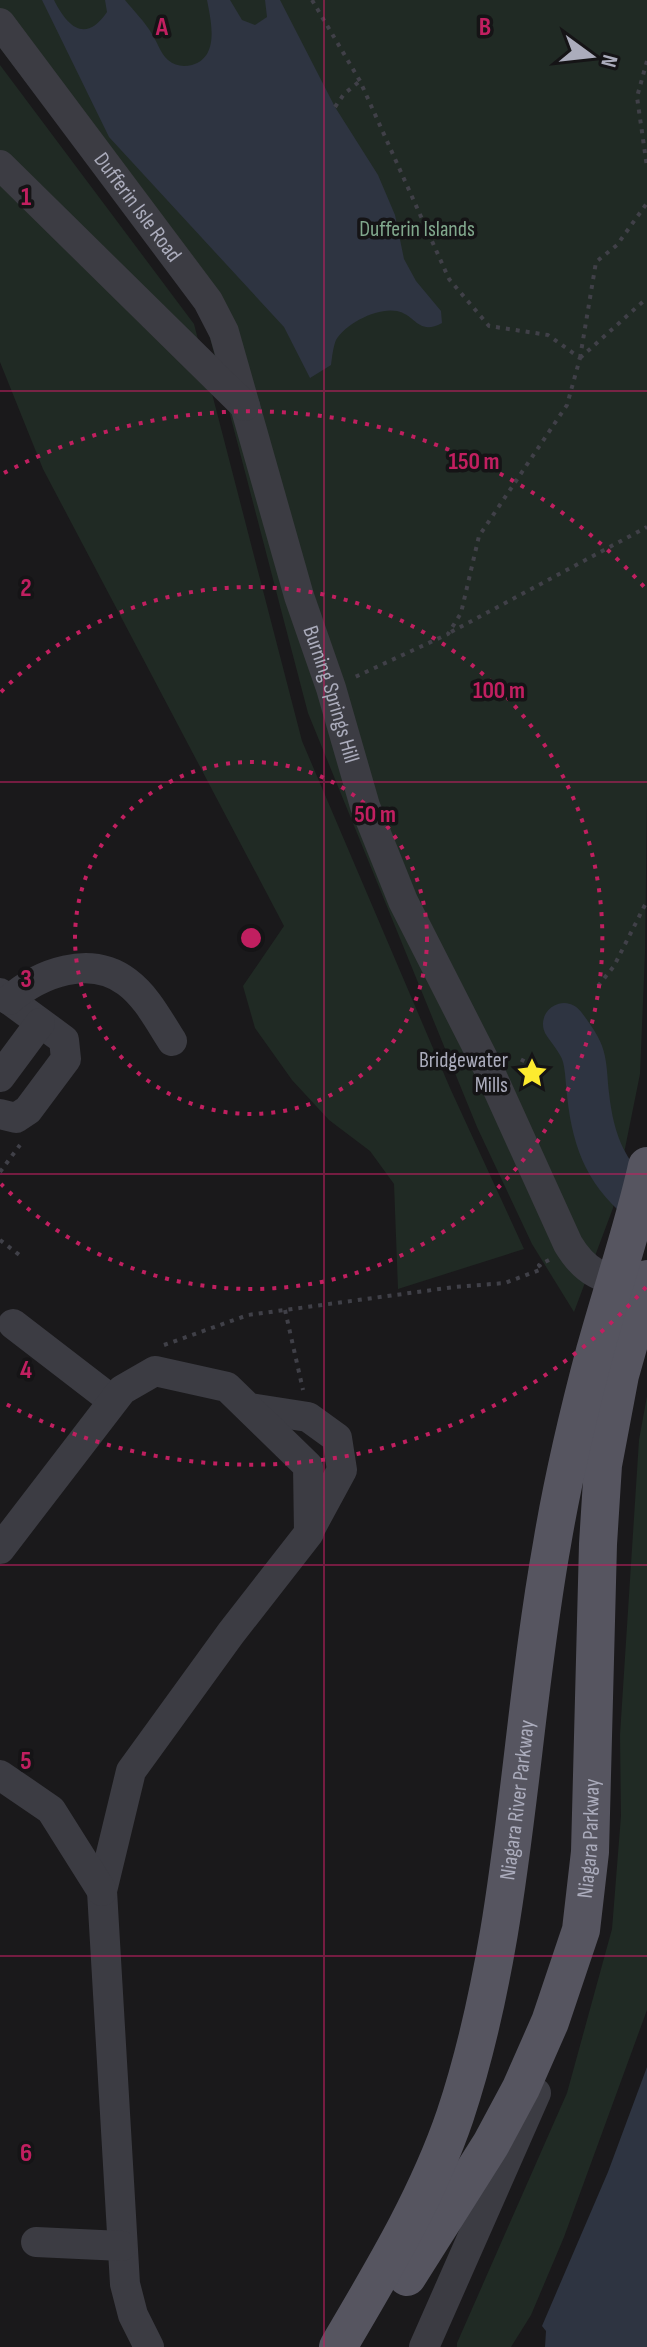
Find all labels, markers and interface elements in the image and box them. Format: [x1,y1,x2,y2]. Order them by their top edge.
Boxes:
text: A [155,12,169,43]
text: B [479,12,491,43]
north arrow [551,16,631,96]
text: N [594,52,623,70]
street label: Dufferin Isle Road [88,147,188,267]
text: 1 [21,182,31,213]
park label: Dufferin Islands [359,216,475,243]
text: 150 m [448,447,500,476]
text: 2 [20,573,32,604]
street label: Burning Springs Hill [297,622,365,766]
text: 100 m [473,676,525,705]
text: 50 m [354,800,396,829]
centre of rings [237,924,265,952]
text: 3 [20,964,32,995]
place label: Bridgewater Mills [419,1047,508,1099]
place icon: Bridgewater Mills [515,1056,549,1090]
text: 4 [20,1355,32,1386]
street label: Niagara River Parkway [494,1718,541,1882]
text: 5 [20,1746,32,1777]
street label: Niagara Parkway [571,1778,605,1900]
text: 6 [20,2138,32,2169]

